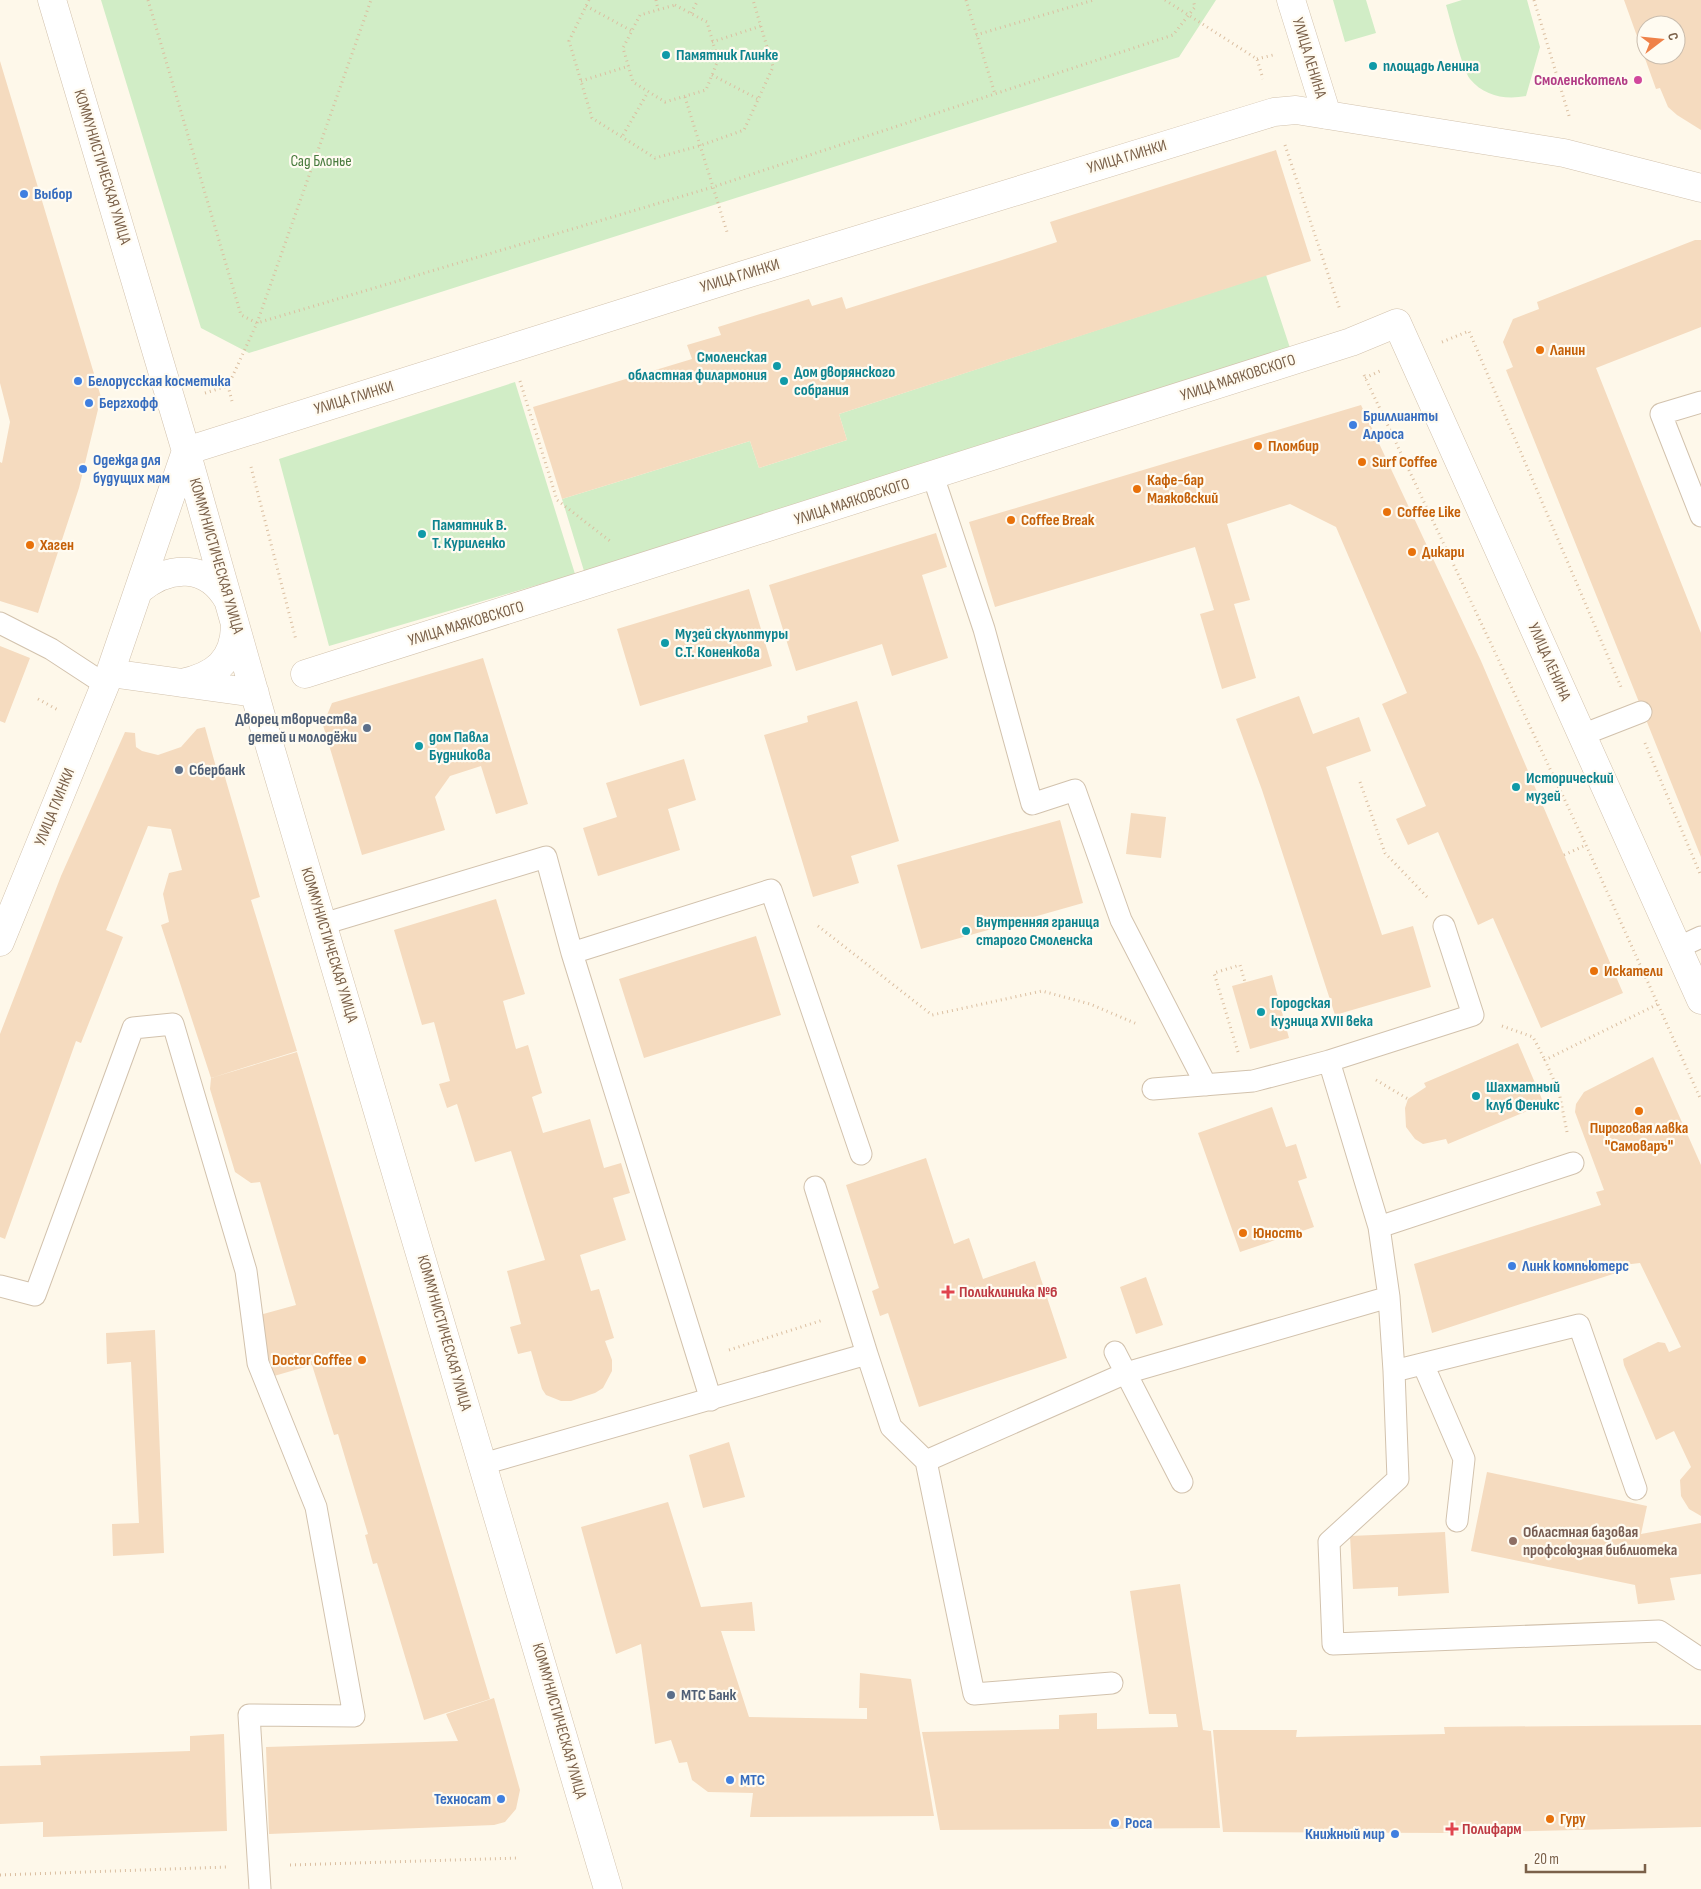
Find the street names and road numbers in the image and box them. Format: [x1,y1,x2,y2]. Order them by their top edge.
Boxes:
street label: УЛИЦА ЛЕНИНА [1288,15,1330,101]
street label: КОММУНИСТИЧЕСКАЯ УЛИЦА [69,87,135,247]
street label: УЛИЦА ГЛИНКИ [1085,136,1169,178]
street label: УЛИЦА ГЛИНКИ [698,255,782,297]
street label: УЛИЦА МАЯКОВСКОГО [1178,350,1298,406]
street label: УЛИЦА ГЛИНКИ [312,377,396,419]
street label: УЛИЦА МАЯКОВСКОГО [792,474,912,530]
street label: КОММУНИСТИЧЕСКАЯ УЛИЦА [185,476,247,636]
street label: УЛИЦА МАЯКОВСКОГО [406,597,526,651]
street label: УЛИЦА ЛЕНИНА [1523,620,1575,704]
street label: УЛИЦА ГЛИНКИ [31,765,79,849]
street label: КОММУНИСТИЧЕСКАЯ УЛИЦА [296,865,362,1025]
street label: КОММУНИСТИЧЕСКАЯ УЛИЦА [413,1253,475,1413]
street label: КОММУНИСТИЧЕСКАЯ УЛИЦА [528,1641,590,1801]

